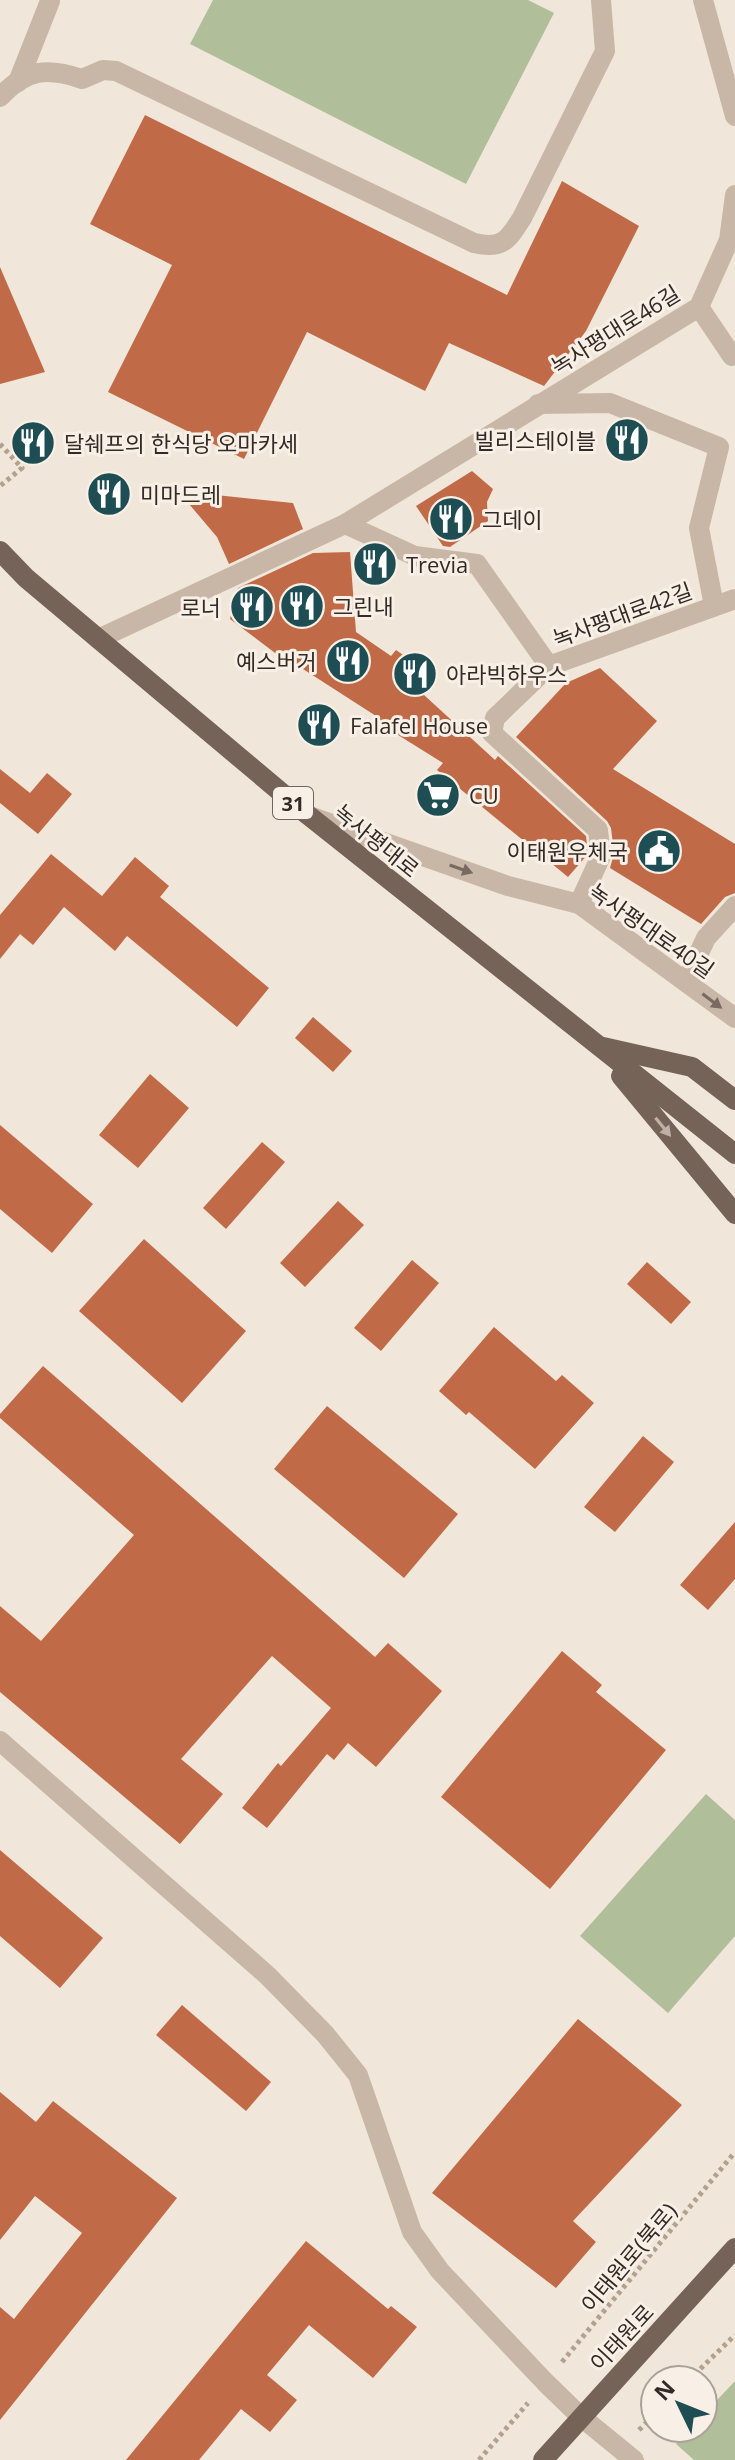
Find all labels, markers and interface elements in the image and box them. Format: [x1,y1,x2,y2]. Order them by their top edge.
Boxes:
street label: 녹사평대로46길 [545,277,685,381]
restaurant icon: 빌리스테이블 [603,416,651,464]
restaurant icon: 달쉐프의 한식당 오마카세 [9,419,57,467]
place label: 빌리스테이블 [475,425,596,455]
place label: 달쉐프의 한식당 오마카세 [64,428,298,458]
restaurant icon: 미마드레 [85,470,133,518]
place label: 미마드레 [140,479,221,509]
restaurant icon: 그데이 [427,495,475,543]
place label: 그데이 [482,504,543,534]
restaurant icon: Trevia [351,540,399,588]
place label: Trevia [406,549,468,579]
street label: 녹사평대로42길 [548,575,696,653]
restaurant icon: 그린내 [278,582,326,630]
restaurant icon: 로너 [228,583,276,631]
place label: 그린내 [333,591,394,621]
place label: 로너 [181,592,221,622]
restaurant icon: 예스버거 [324,637,372,685]
place label: 예스버거 [236,646,317,676]
restaurant icon: 아라빅하우스 [391,650,439,698]
place label: 아라빅하우스 [446,659,567,689]
restaurant icon: Falafel House [295,701,343,749]
place label: Falafel House [350,710,488,740]
supermarket icon: CU [414,771,462,819]
place label: CU [469,780,499,810]
road number: 31 [273,787,313,819]
street label: 녹사평대로 [328,796,426,884]
public building icon: 이태원우체국 [635,827,683,875]
place label: 이태원우체국 [507,836,628,866]
one-way arrow [449,864,473,876]
street label: 녹사평대로40길 [583,876,721,984]
one-way arrow [702,992,722,1008]
one-way arrow [654,1116,671,1136]
street label: 이태원로(북로) [573,2196,683,2318]
street label: 이태원로 [582,2297,660,2377]
north arrow [639,2364,719,2444]
text: N [647,2373,681,2406]

